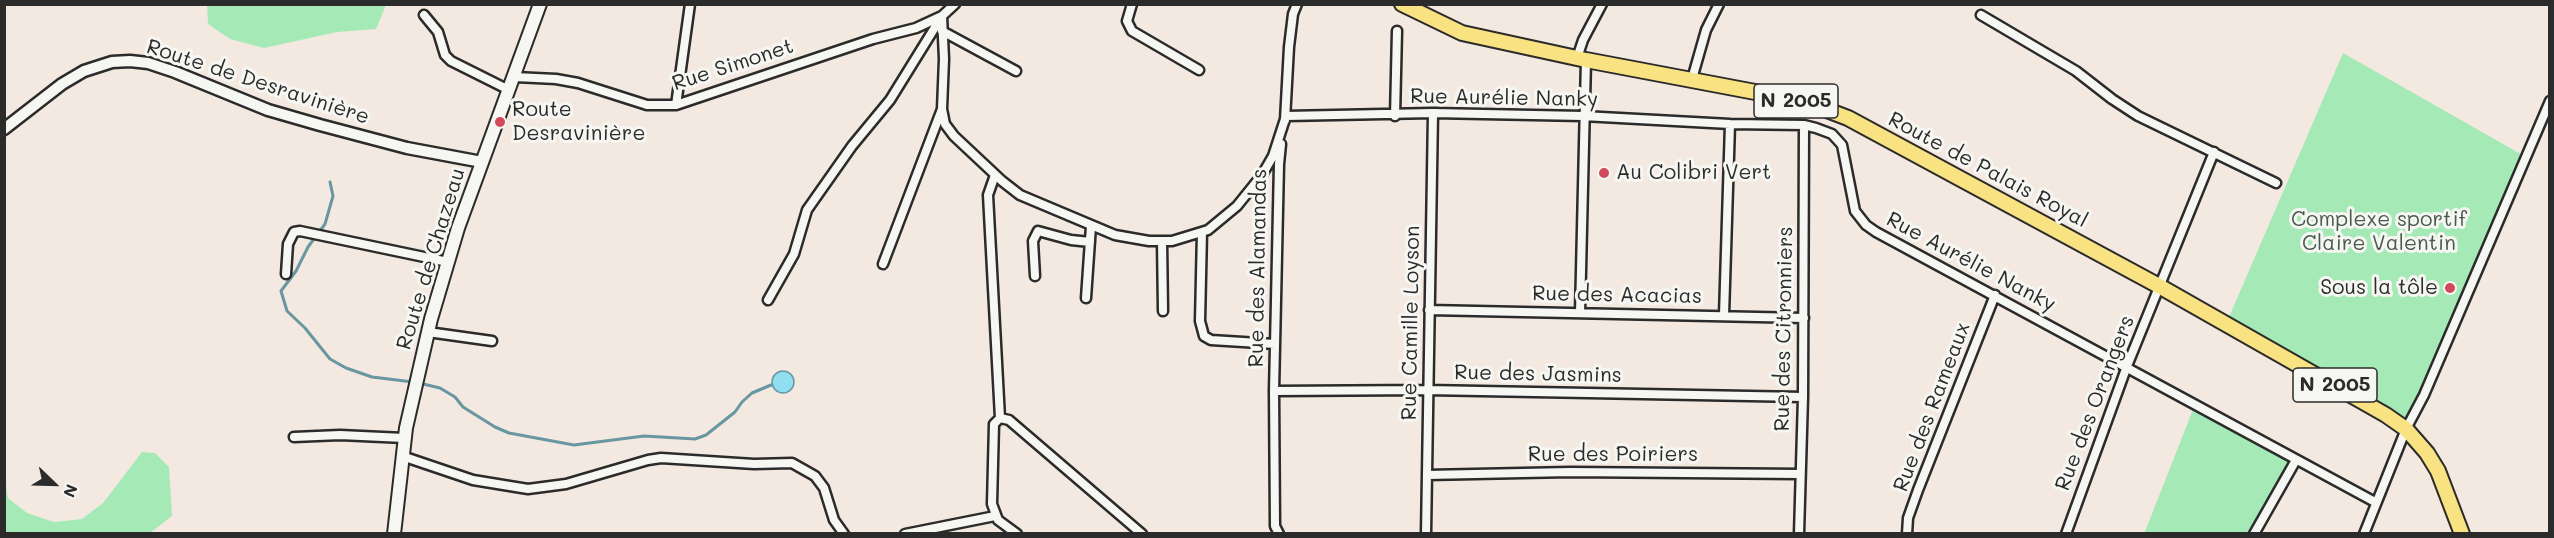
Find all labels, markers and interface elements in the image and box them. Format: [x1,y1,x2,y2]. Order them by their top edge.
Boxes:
street label: Route de Desravinière [143,34,373,130]
street label: Rue Simonet [669,34,797,96]
street label: Rue Aurélie Nanky [1410,84,1598,112]
road number: N 2005 [1754,84,1838,118]
place label: Route Desravinière [512,97,645,147]
street label: Route de Palais Royal [1884,107,2092,233]
marker: Route Desravinière [493,115,507,129]
place label: Au Colibri Vert [1616,160,1771,186]
street label: Route de Chazeau [391,165,471,353]
marker: Au Colibri Vert [1597,166,1611,180]
street label: Rue des Alamandas [1244,168,1272,368]
street label: Rue Aurélie Nanky [1882,207,2060,317]
park label: Complexe sportif Claire Valentin [2291,207,2467,257]
street label: Rue Camille Loyson [1397,225,1425,421]
street label: Rue des Citronniers [1770,226,1798,432]
place label: Sous la tôle [2320,275,2438,301]
street label: Rue des Acacias [1532,281,1702,309]
marker: Sous la tôle [2443,281,2457,295]
street label: Rue des Orangers [2050,312,2140,494]
street label: Rue des Rameaux [1888,319,1976,495]
street label: Rue des Jasmins [1454,360,1622,388]
road number: N 2005 [2293,368,2377,402]
street label: Rue des Poiriers [1528,442,1698,468]
north arrow [24,454,84,514]
text: N [59,482,83,501]

